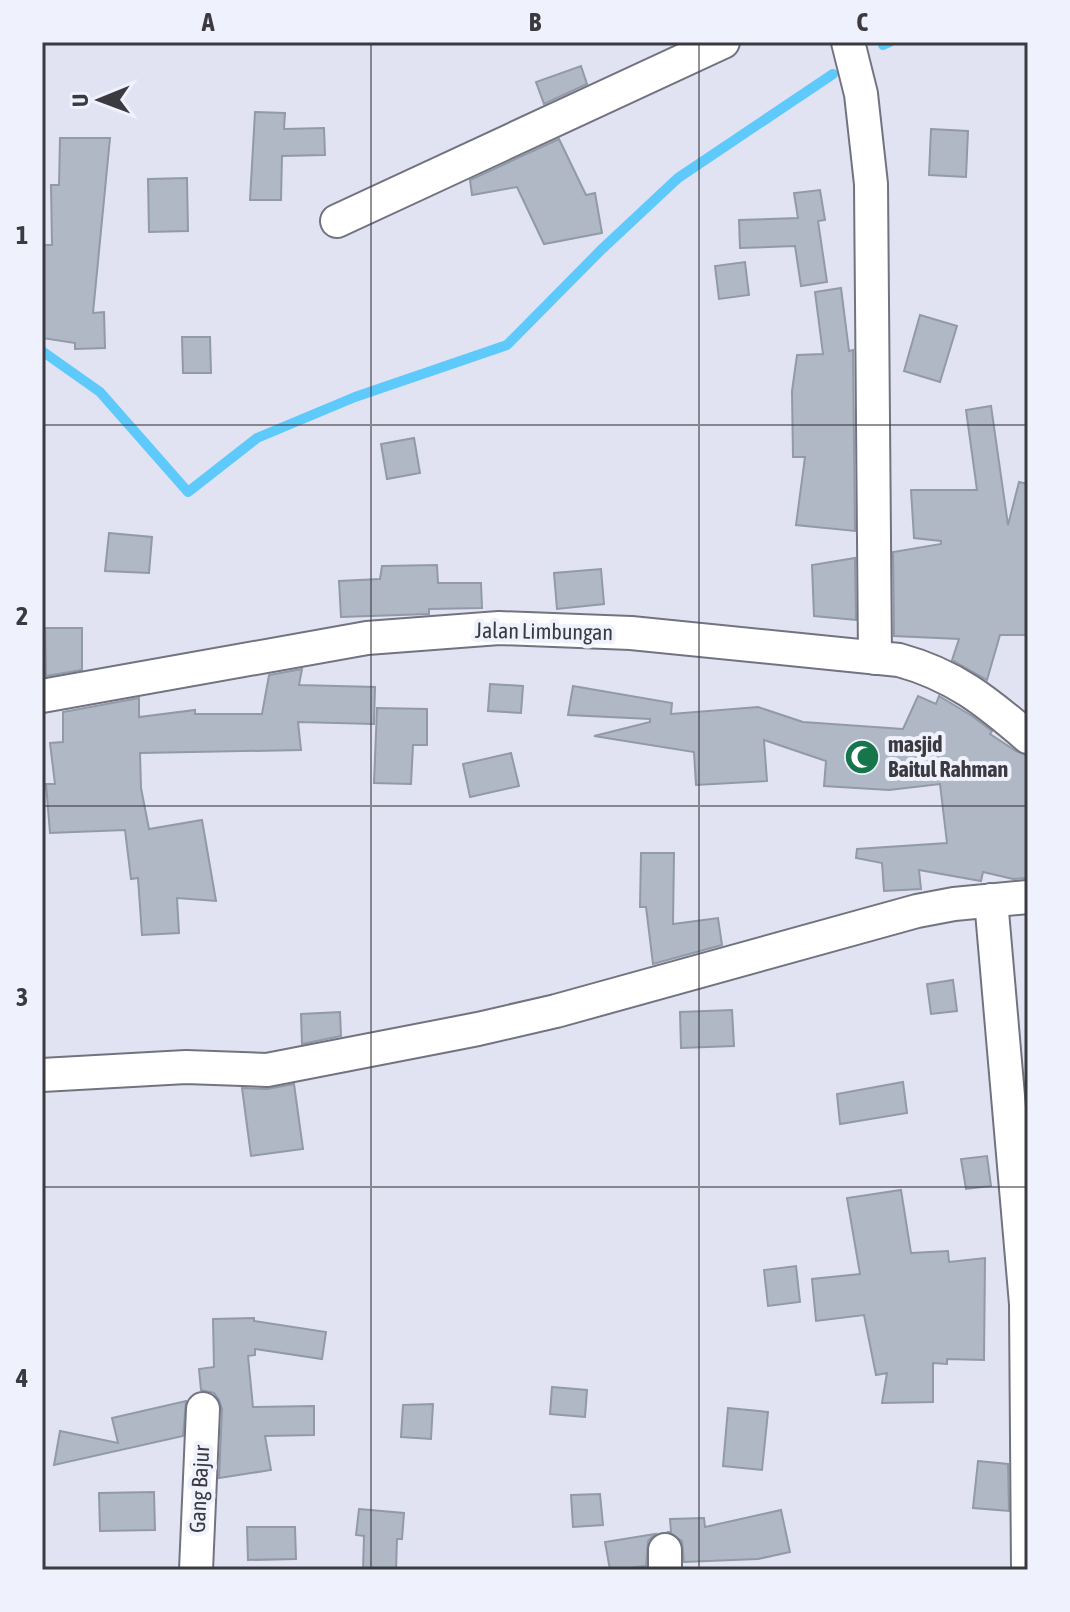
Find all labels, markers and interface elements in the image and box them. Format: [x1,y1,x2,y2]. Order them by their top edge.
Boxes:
text: A [201,7,215,37]
text: B [529,7,542,37]
text: C [856,7,868,37]
north arrow [60,60,140,140]
text: U [67,94,93,107]
text: 1 [16,220,28,250]
text: 2 [16,601,28,631]
street label: Jalan Limbungan [475,617,613,645]
place label: masjid Baitul Rahman [888,731,1008,782]
mosque icon: masjid Baitul Rahman [843,738,881,776]
text: 3 [16,982,28,1012]
text: 4 [15,1363,28,1393]
street label: Gang Bajur [184,1444,214,1534]

